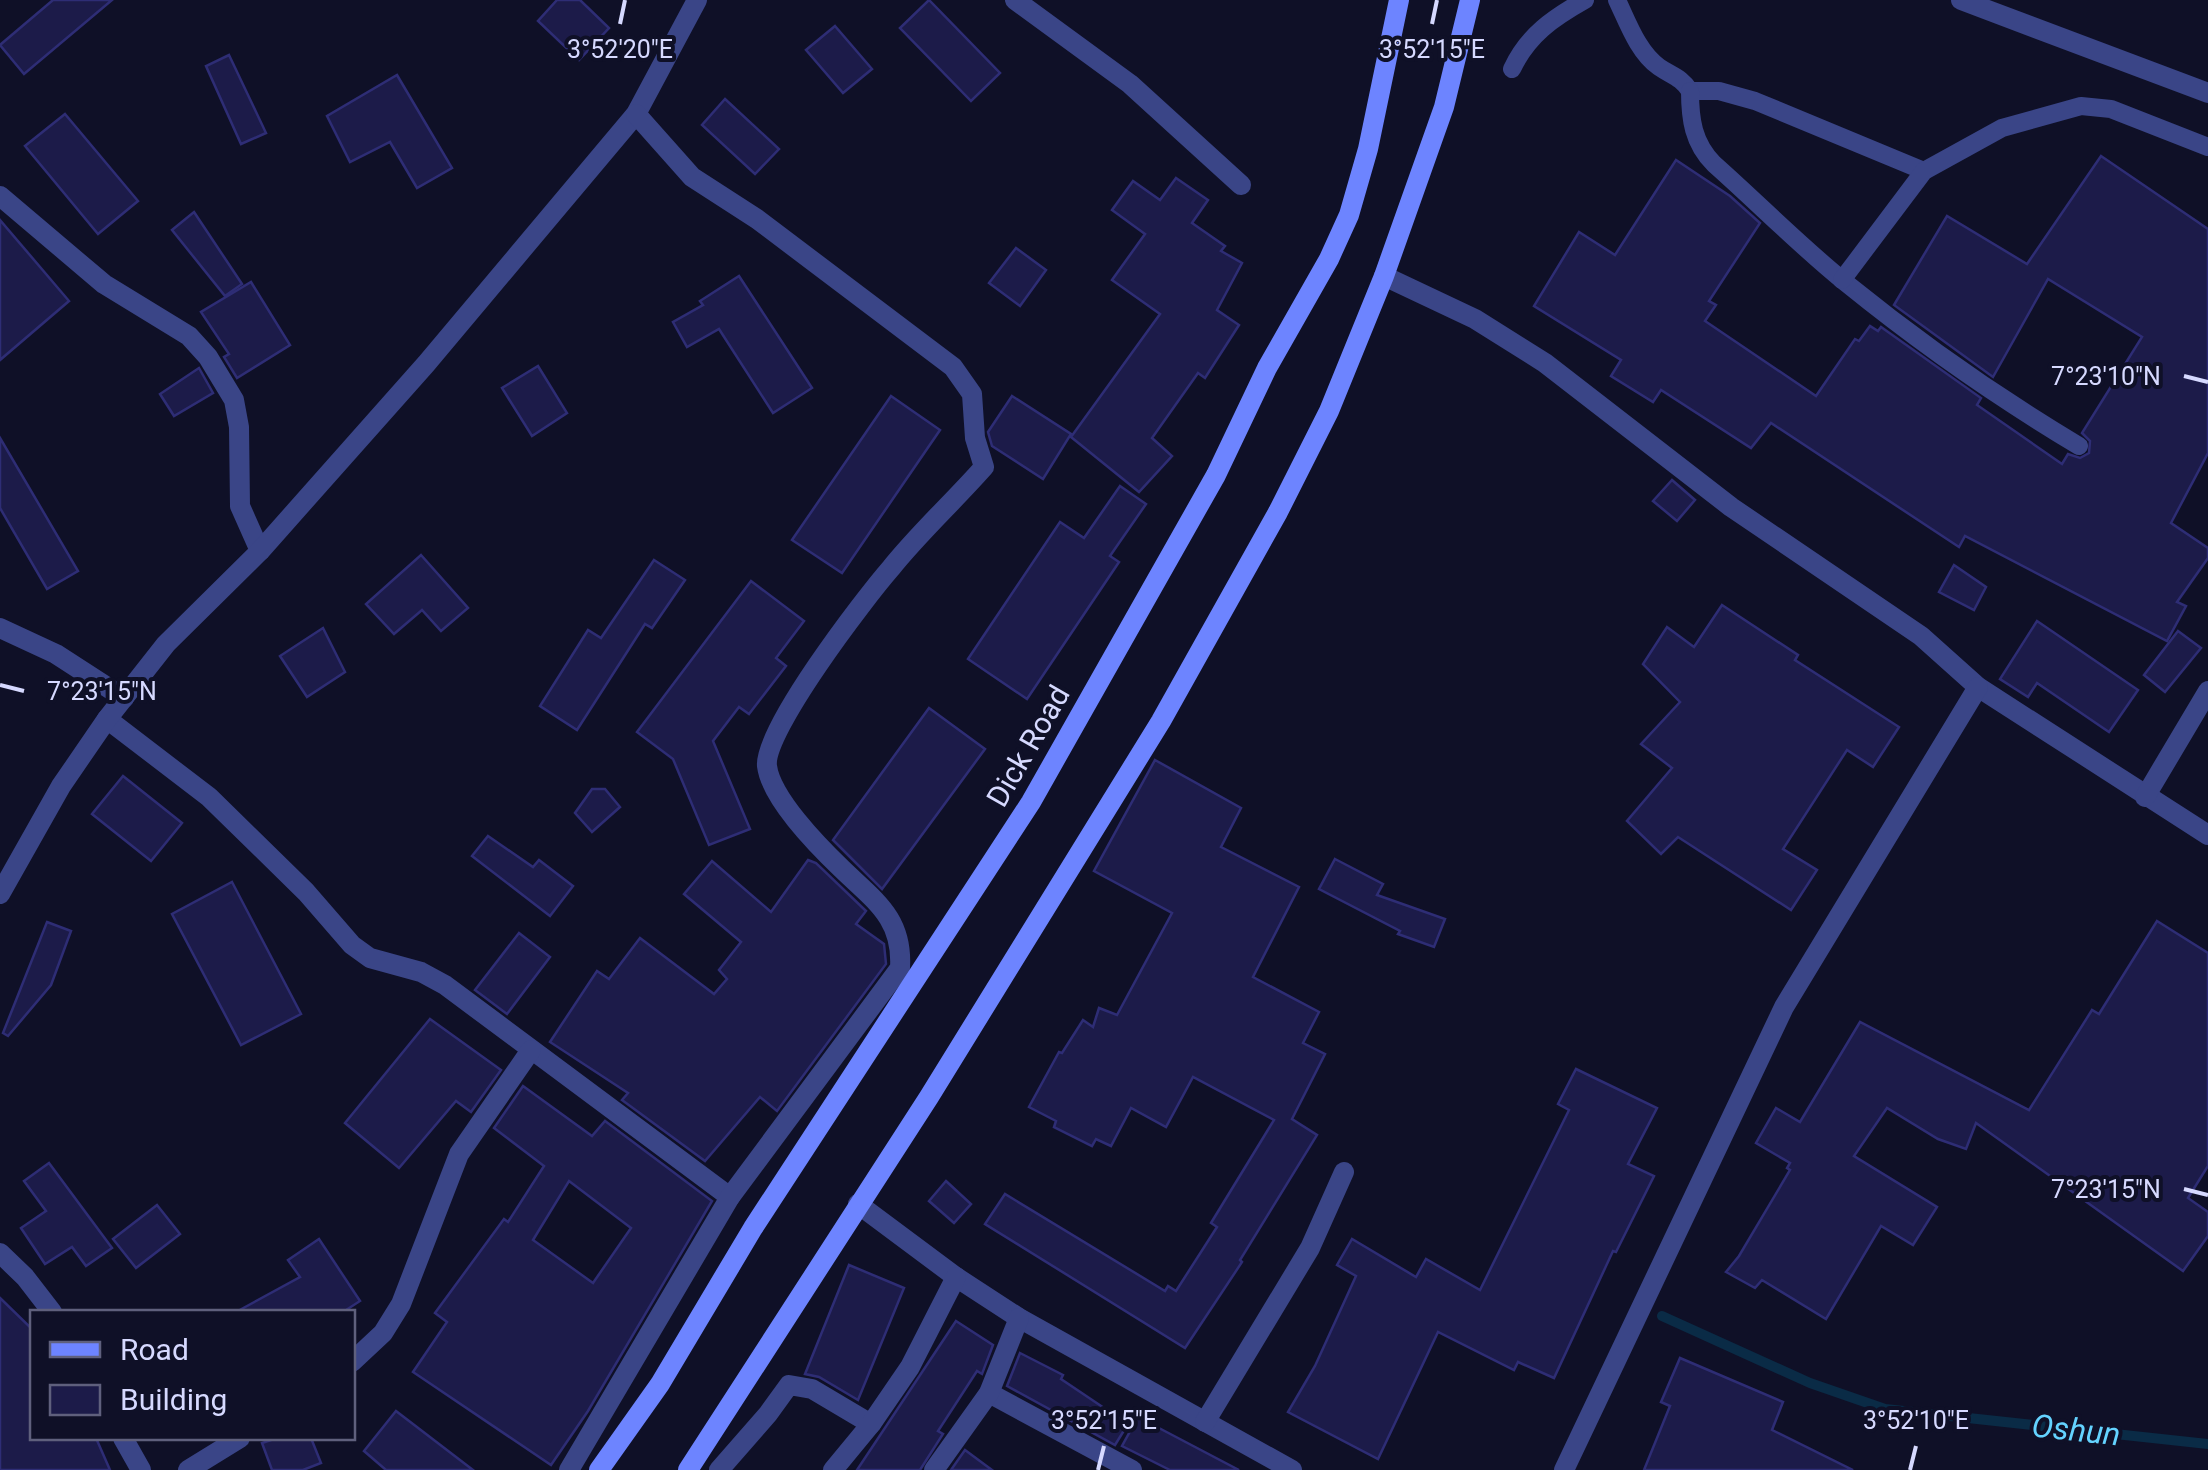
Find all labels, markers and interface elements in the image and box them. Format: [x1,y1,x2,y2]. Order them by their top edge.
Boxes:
text: 3°52'20"E [567,35,673,64]
text: 3°52'15"E [1379,35,1485,64]
text: 7°23'10"N [2051,362,2161,391]
text: 7°23'15"N [47,677,157,706]
street label: Dick Road [979,679,1077,813]
text: 7°23'15"N [2051,1175,2161,1204]
legend [30,1310,355,1440]
text: Road [120,1332,189,1367]
text: Building [120,1382,227,1417]
text: 3°52'15"E [1051,1406,1157,1435]
text: 3°52'10"E [1863,1406,1969,1435]
water label: Oshun [2030,1406,2122,1454]

